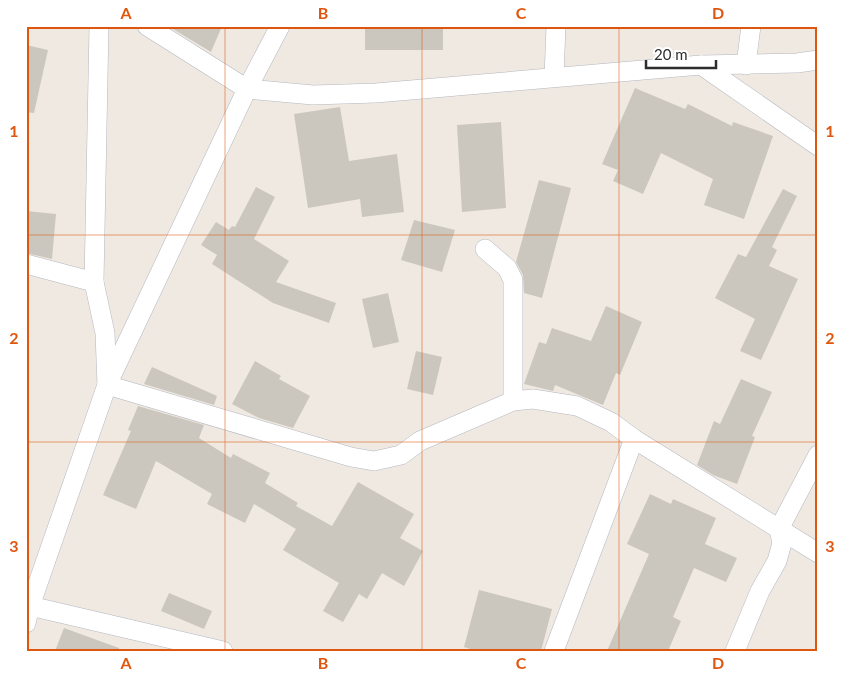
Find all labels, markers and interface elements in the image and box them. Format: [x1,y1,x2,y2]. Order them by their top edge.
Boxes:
text: A [119,3,132,22]
text: B [318,3,328,22]
text: C [516,3,527,22]
text: D [712,3,724,22]
scale bar [646,38,716,70]
text: 20 m [654,45,688,63]
text: 1 [9,121,19,140]
text: 1 [825,121,835,140]
text: 2 [9,328,19,347]
text: 2 [825,328,835,347]
text: 3 [9,536,19,555]
text: 3 [825,536,835,555]
text: A [119,653,132,672]
text: B [318,653,328,672]
text: C [516,653,527,672]
text: D [712,653,724,672]

